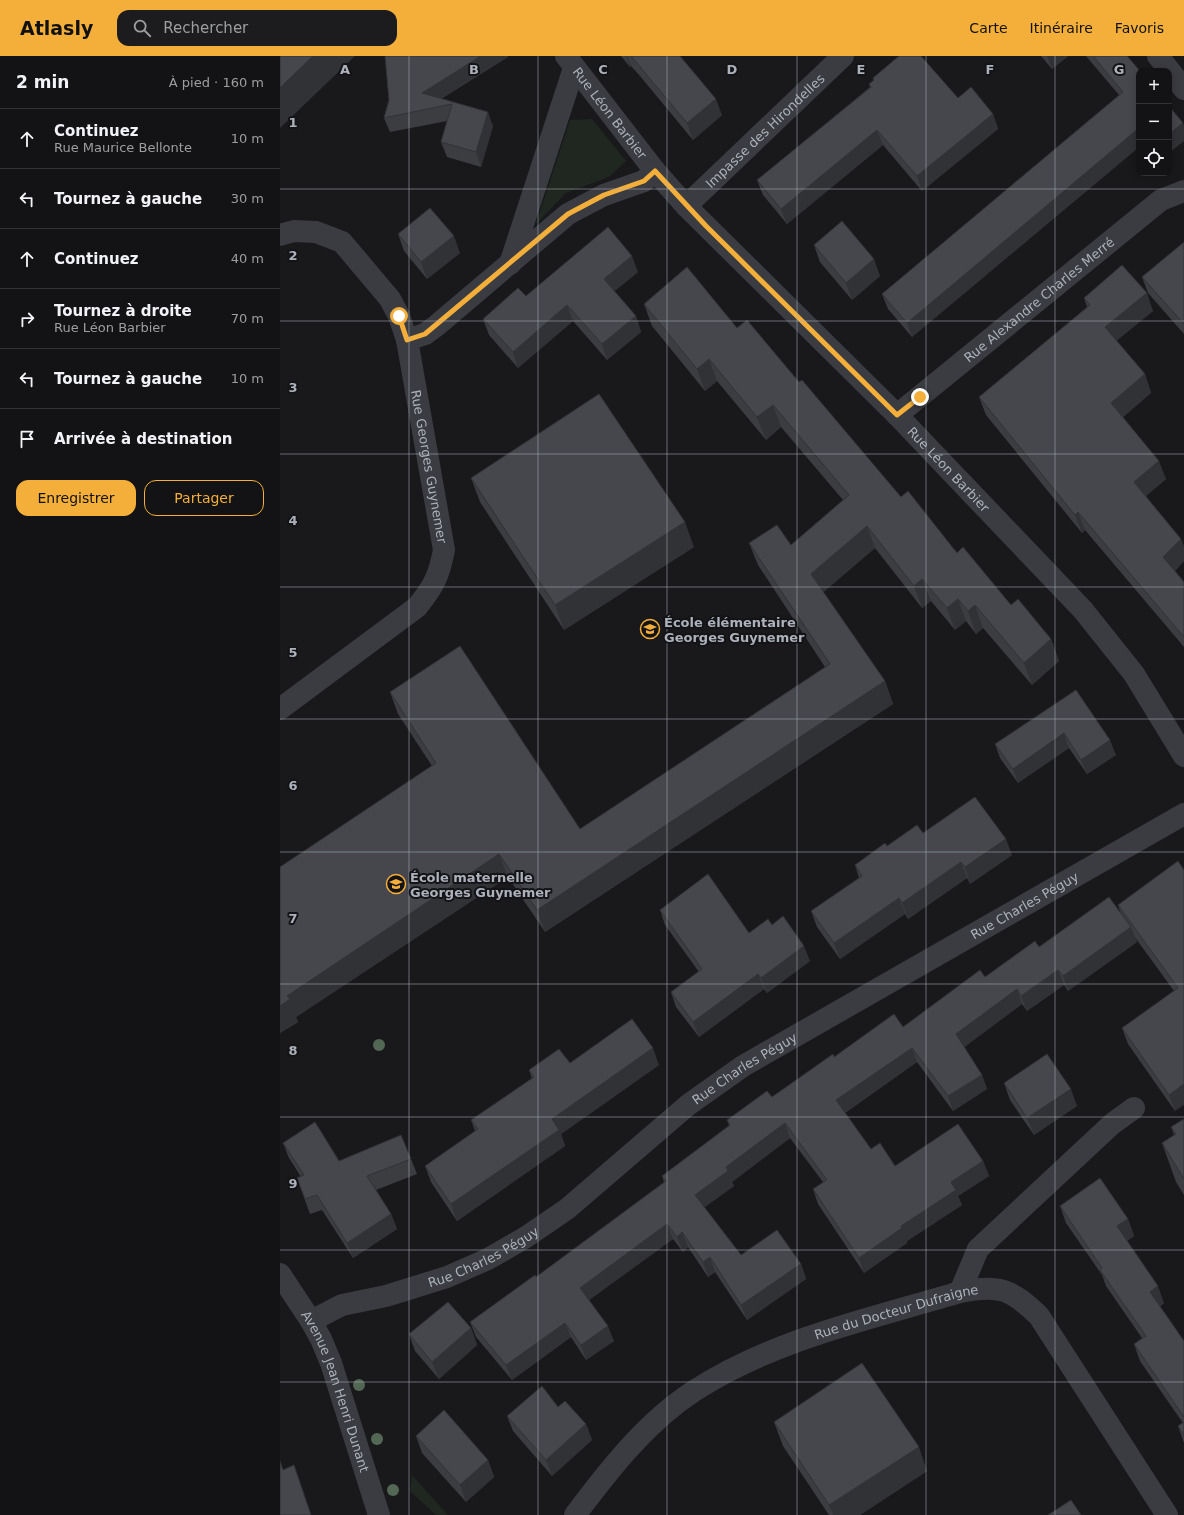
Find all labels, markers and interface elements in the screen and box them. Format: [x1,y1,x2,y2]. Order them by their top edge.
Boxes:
search box [117,10,397,46]
text: Atlasly [20,17,93,39]
icon: search [131,17,153,39]
text: Rechercher [163,19,248,37]
text: Carte [969,20,1008,36]
text: Itinéraire [1030,20,1093,36]
text: Favoris [1115,20,1164,36]
text: A [340,62,350,77]
text: B [469,62,479,77]
text: C [598,62,608,77]
text: D [727,62,738,77]
text: E [857,62,865,77]
text: F [986,62,994,77]
text: G [1114,62,1124,77]
street label: Rue Léon Barbier [570,64,651,162]
map controls [1136,68,1172,176]
button: + [1136,68,1172,104]
street label: Impasse des Hirondelles [702,70,827,191]
text: 2 min [16,72,69,92]
text: À pied · 160 m [169,75,264,90]
button: − [1136,104,1172,140]
text: 1 [288,115,298,130]
text: Continuez [54,122,139,140]
icon: ahead [16,128,38,150]
text: 10 m [231,131,264,146]
text: Rue Maurice Bellonte [54,140,192,155]
button: locate [1136,140,1172,176]
icon: left [16,188,38,210]
text: Tournez à gauche [54,190,202,208]
text: 30 m [231,191,264,206]
street label: Rue Alexandre Charles Merré [961,234,1117,365]
icon: ahead [16,248,38,270]
text: 2 [288,248,298,263]
text: Continuez [54,250,139,268]
text: 40 m [231,251,264,266]
text: Tournez à droite [54,302,192,320]
route start [390,307,408,325]
icon: right [16,308,38,330]
text: 70 m [231,311,264,326]
text: Rue Léon Barbier [54,320,166,335]
icon: left [16,368,38,390]
text: Tournez à gauche [54,370,202,388]
text: 10 m [231,371,264,386]
text: 3 [288,380,298,395]
route end [911,388,929,406]
street label: Rue Georges Guynemer [408,389,450,545]
street label: Rue Léon Barbier [905,424,993,515]
icon: arrive [16,428,38,450]
text: Arrivée à destination [54,430,232,448]
button: Enregistrer [16,480,136,516]
button: Partager [144,480,264,516]
text: 4 [288,513,298,528]
place label: École élémentaire Georges Guynemer [664,615,805,645]
school or university icon: École élémentaire Georges Guynemer [639,618,661,640]
text: 5 [288,645,298,660]
text: 6 [288,778,298,793]
street label: Rue Charles Péguy [968,868,1081,942]
place label: École maternelle Georges Guynemer [410,870,551,900]
school or university icon: École maternelle Georges Guynemer [385,873,407,895]
text: 7 [288,911,298,926]
street label: Rue Charles Péguy [689,1029,800,1107]
text: 8 [288,1043,298,1058]
text: 9 [288,1176,298,1191]
street label: Rue Charles Péguy [426,1223,542,1290]
street label: Rue du Docteur Dufraigne [812,1282,979,1342]
street label: Avenue Jean Henri Dunant [299,1308,372,1474]

